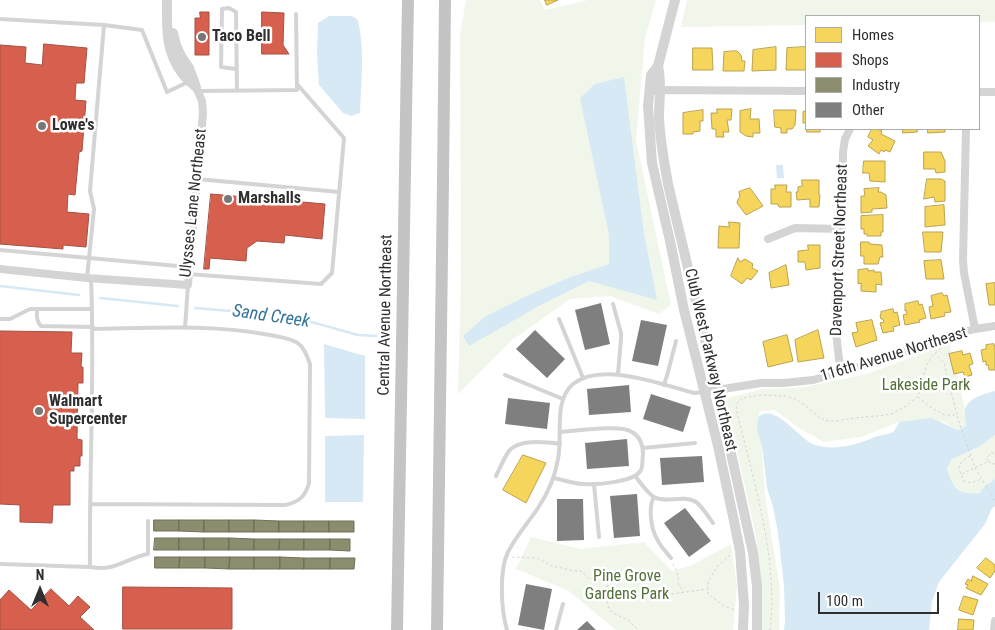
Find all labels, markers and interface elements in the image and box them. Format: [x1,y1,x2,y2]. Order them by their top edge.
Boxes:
legend [805,15,980,130]
text: Homes [852,26,894,44]
place label: Taco Bell [212,27,271,47]
marker: Taco Bell [196,31,208,43]
text: Shops [852,51,889,69]
text: Industry [852,76,900,94]
text: Other [852,101,884,119]
place label: Lowe's [52,116,94,136]
marker: Lowe's [36,120,48,132]
street label: Ulysses Lane Northeast [177,128,211,278]
street label: Davenport Street Northeast [827,164,853,336]
place label: Marshalls [238,189,301,209]
marker: Marshalls [222,193,234,205]
street label: Central Avenue Northeast [375,234,397,396]
street label: Club West Parkway Northeast [680,267,740,453]
water label: Sand Creek [231,301,311,333]
street label: 116th Avenue Northeast [818,324,970,386]
park label: Lakeside Park [882,376,970,396]
place label: Walmart Supercenter [49,392,127,430]
marker: Walmart Supercenter [33,405,45,417]
north arrow [15,565,65,615]
text: N [36,567,44,583]
park label: Pine Grove Gardens Park [585,567,669,605]
scale bar [820,582,941,614]
text: 100 m [826,592,863,610]

